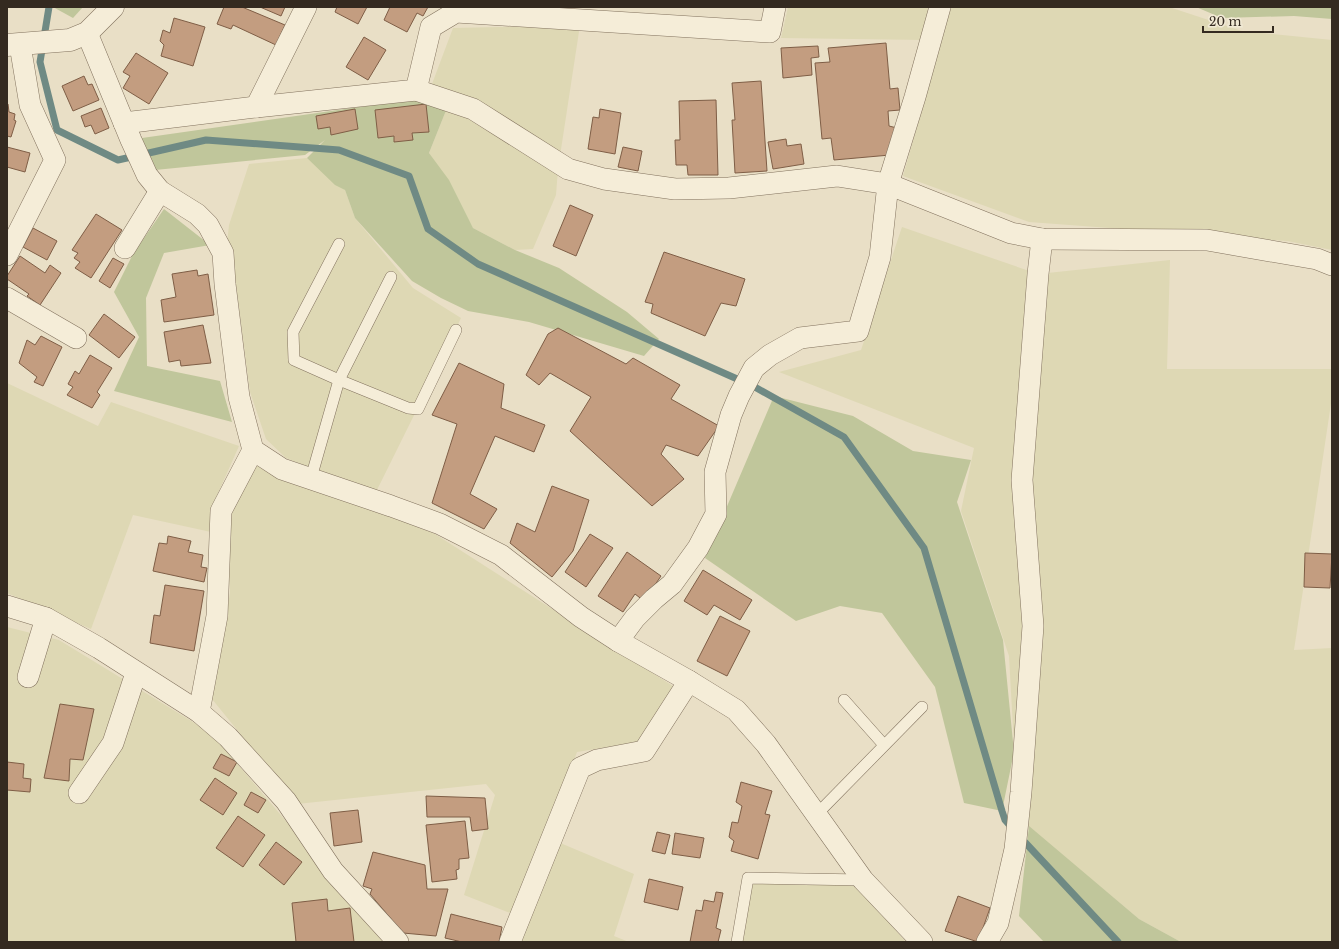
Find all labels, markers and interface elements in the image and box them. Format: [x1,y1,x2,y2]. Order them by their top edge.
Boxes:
scale bar [1203,8,1273,34]
text: 20 m [1209,14,1241,29]

